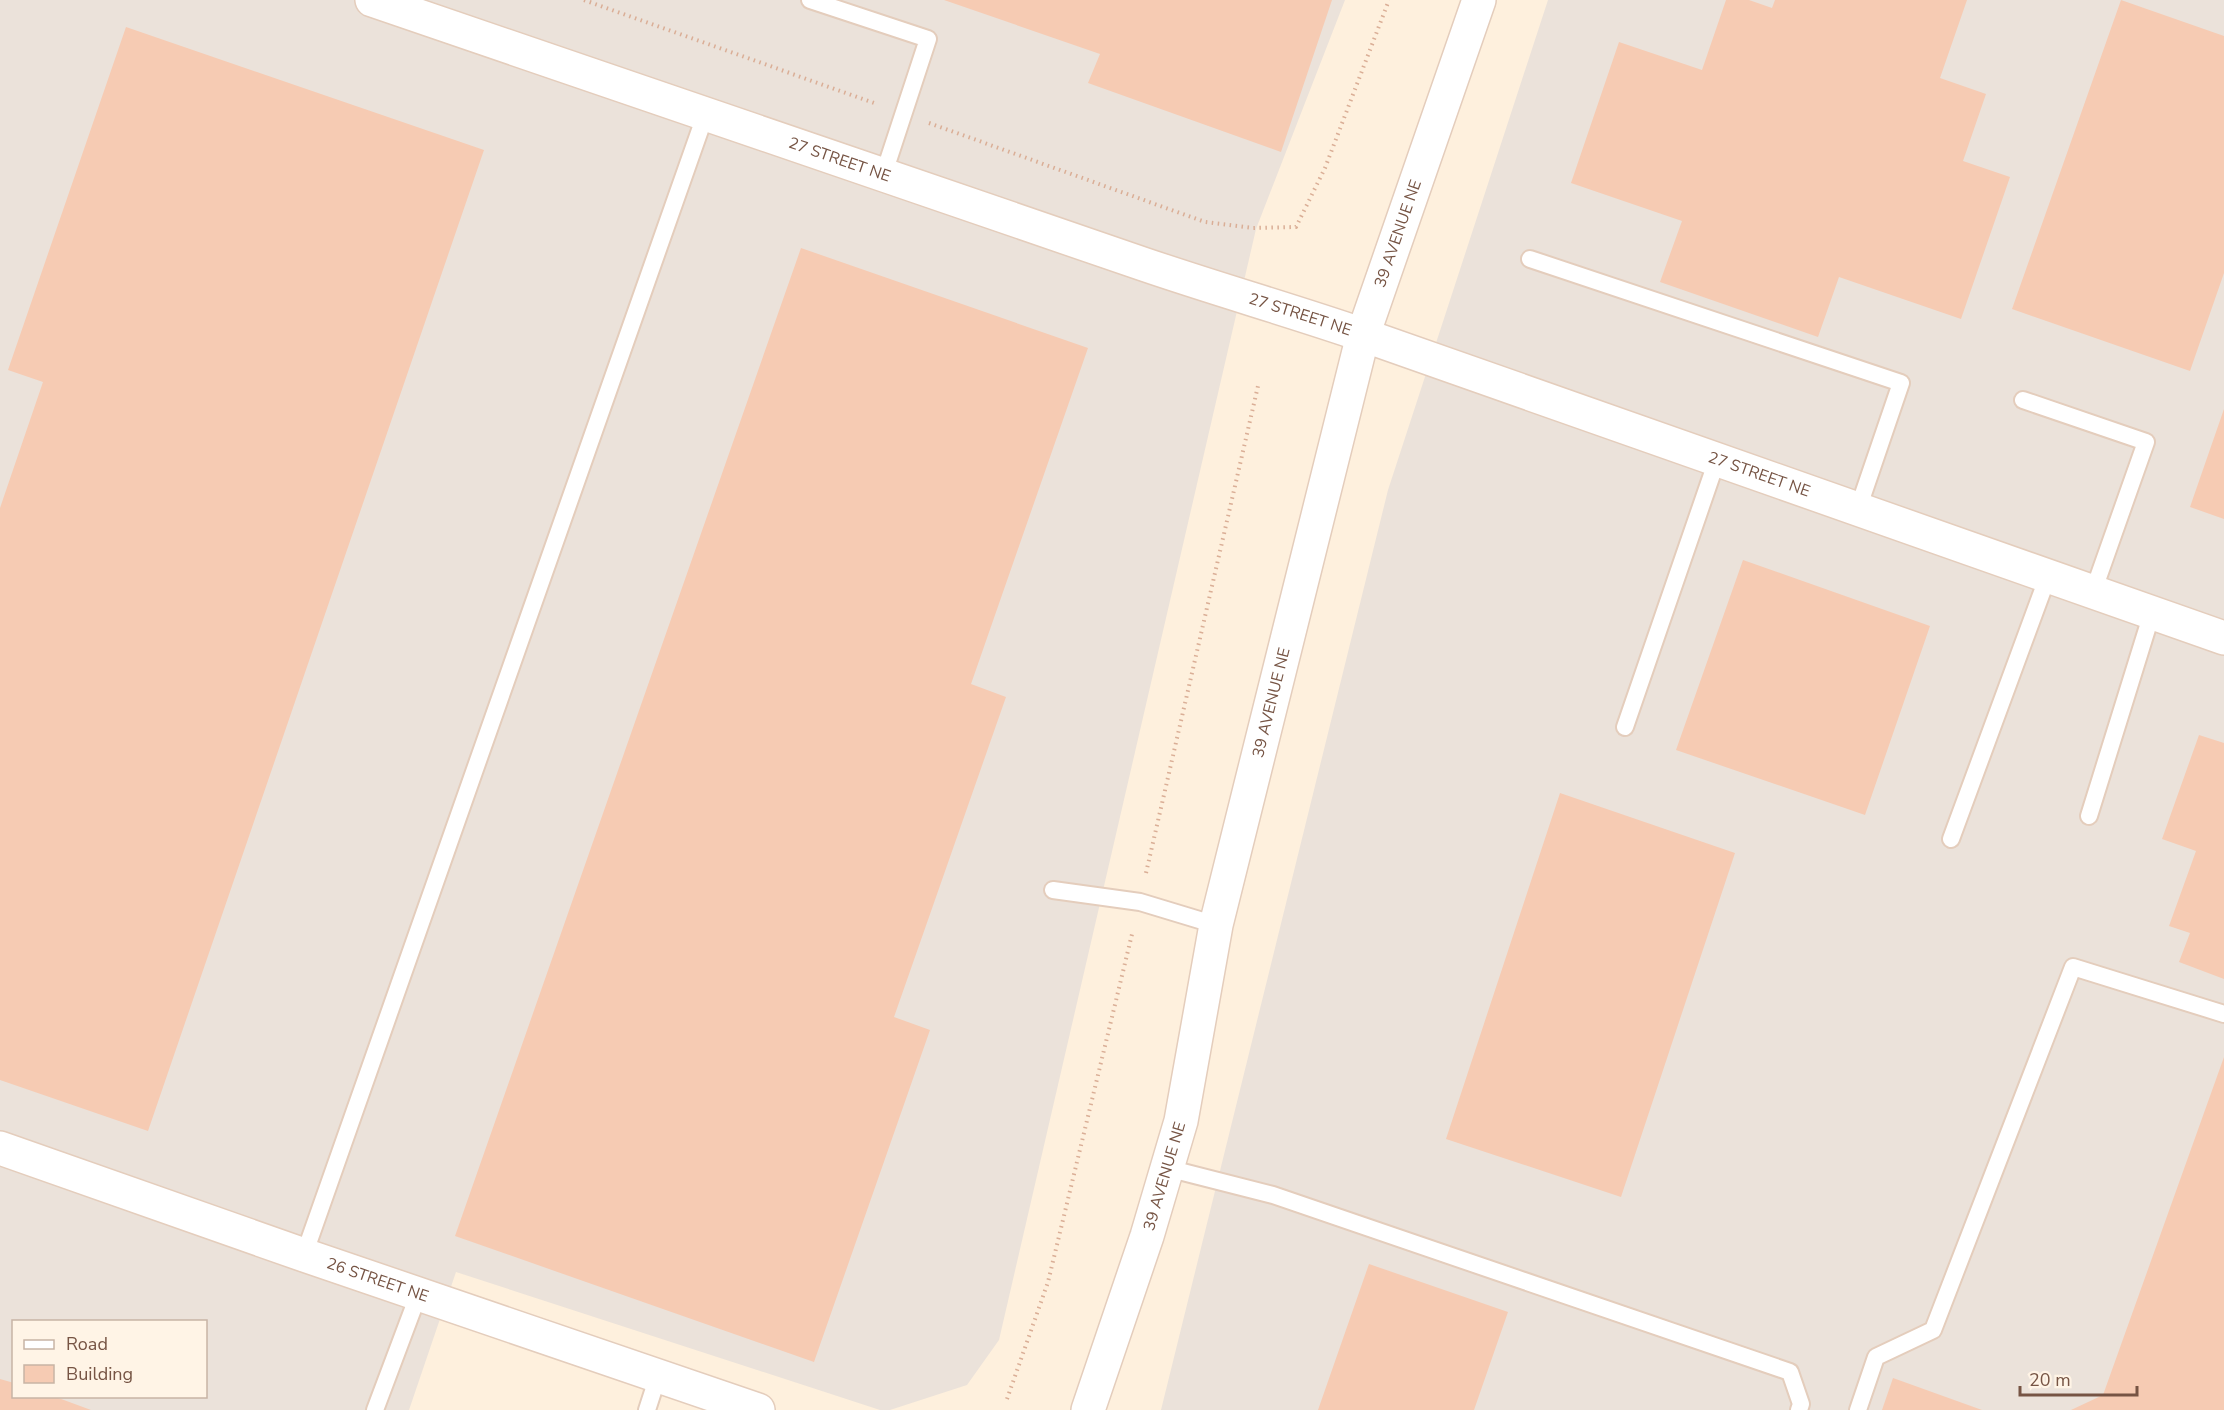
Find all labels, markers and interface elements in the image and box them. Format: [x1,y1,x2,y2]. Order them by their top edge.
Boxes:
street label: 27 STREET NE [785,132,893,187]
street label: 39 AVENUE NE [1369,177,1427,291]
street label: 27 STREET NE [1246,288,1354,341]
street label: 27 STREET NE [1705,446,1813,502]
street label: 39 AVENUE NE [1247,645,1296,760]
street label: 39 AVENUE NE [1138,1119,1191,1233]
street label: 26 STREET NE [324,1252,432,1308]
legend [12,1320,207,1398]
text: Road [66,1332,108,1356]
scale bar [2020,1359,2137,1397]
text: Building [66,1362,133,1386]
text: 20 m [2029,1368,2071,1392]

